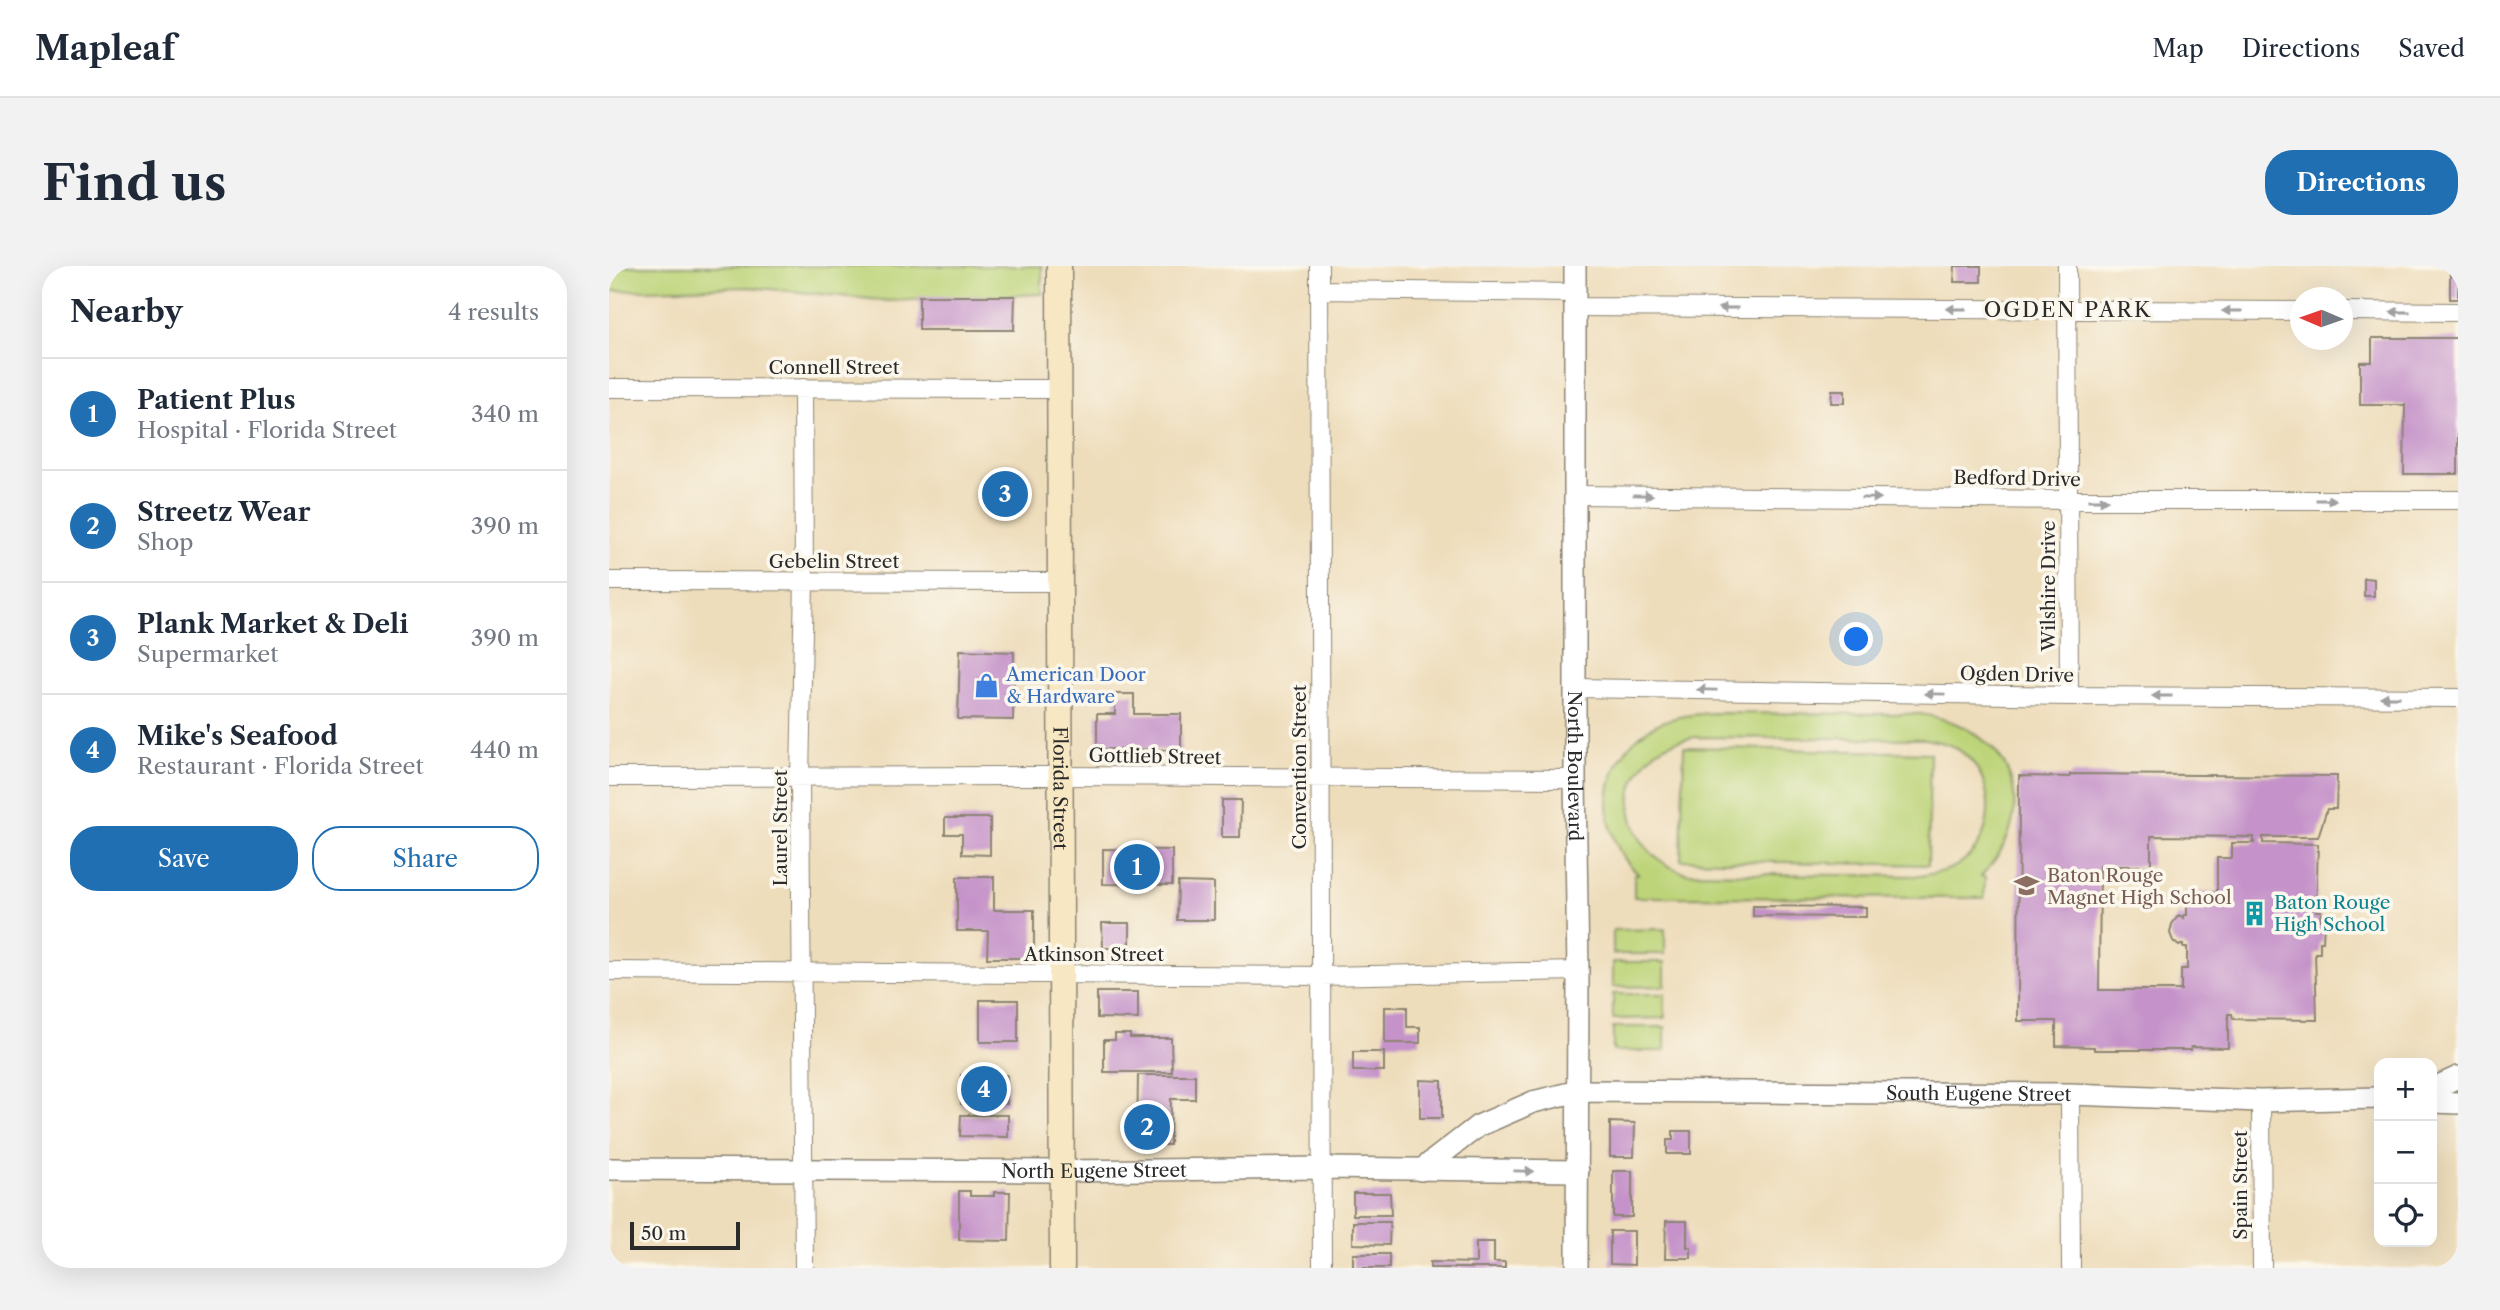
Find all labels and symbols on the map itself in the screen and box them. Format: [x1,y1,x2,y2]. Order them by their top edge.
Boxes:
north arrow [2290,287,2353,350]
district label: OGDEN PARK [1984,297,2152,322]
one-way arrow [1717,302,1739,314]
one-way arrow [1945,303,1967,315]
one-way arrow [2221,305,2243,317]
one-way arrow [2389,306,2411,318]
street label: Connell Street [769,356,900,379]
street label: Bedford Drive [1953,466,2081,491]
pin: 3 [982,468,1028,520]
one-way arrow [1633,490,1655,501]
one-way arrow [1860,492,1882,504]
one-way arrow [2088,494,2110,506]
one-way arrow [2315,494,2337,506]
street label: Wilshire Drive [2037,521,2060,653]
street label: Gebelin Street [769,550,899,573]
your location [1839,622,1873,656]
street label: Ogden Drive [1960,662,2074,687]
place label: American Door & Hardware [1005,663,1146,708]
shop icon: American Door & Hardware [972,671,1000,699]
street label: Convention Street [1288,684,1311,849]
one-way arrow [1696,684,1718,696]
one-way arrow [1924,688,1946,699]
one-way arrow [2151,690,2173,702]
street label: North Boulevard [1563,691,1587,842]
one-way arrow [2379,692,2401,703]
street label: Florida Street [1048,726,1072,850]
street label: Gottlieb Street [1088,744,1222,769]
street label: Laurel Street [769,769,792,887]
pin: 1 [1114,841,1160,893]
place label: Baton Rouge Magnet High School [2047,864,2232,909]
school or university icon: Baton Rouge Magnet High School [2013,872,2041,900]
place label: Baton Rouge High School [2274,891,2390,936]
building icon: Baton Rouge High School [2240,899,2268,927]
street label: Atkinson Street [1023,943,1164,966]
pin: 4 [961,1063,1007,1115]
street label: South Eugene Street [1886,1082,2072,1106]
pin: 2 [1124,1101,1170,1153]
street label: Spain Street [2229,1130,2252,1240]
street label: North Eugene Street [1001,1159,1187,1183]
one-way arrow [1513,1165,1535,1176]
scale bar [630,1219,740,1251]

